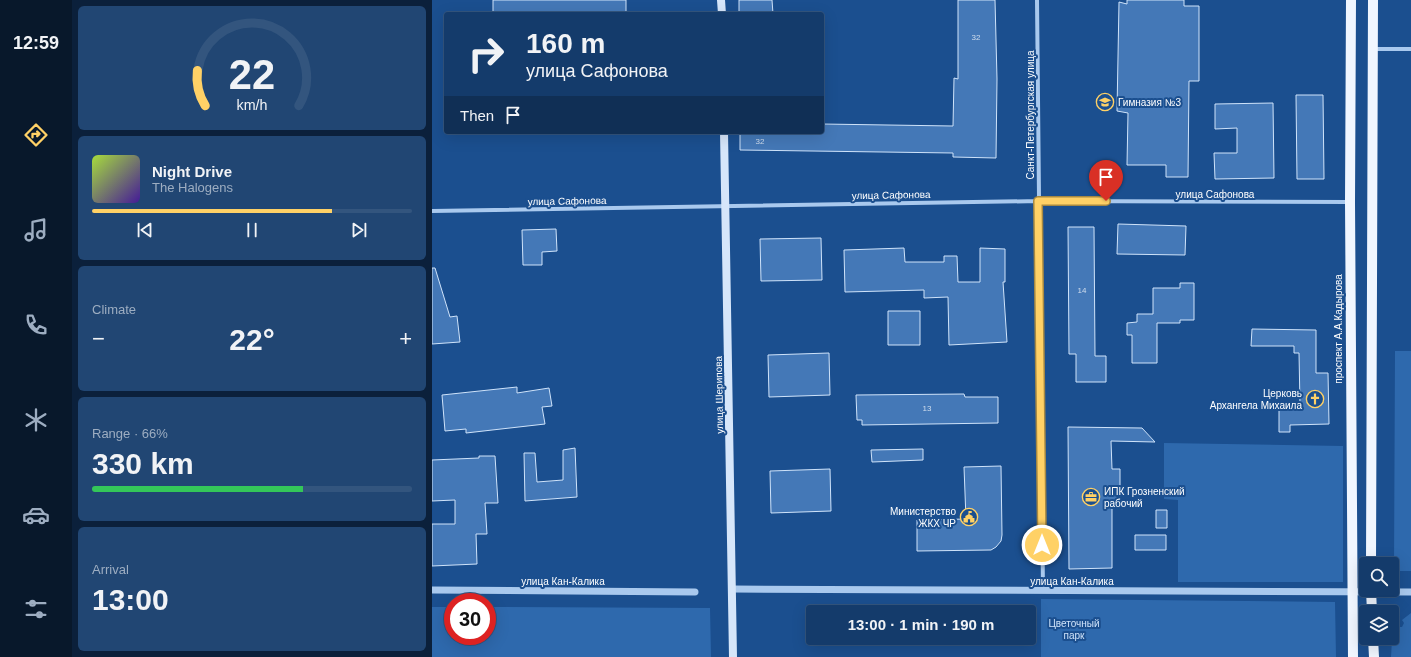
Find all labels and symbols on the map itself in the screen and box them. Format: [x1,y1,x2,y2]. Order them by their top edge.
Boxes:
house number: 32 [972,33,981,42]
street label: Санкт-Петербургская улица [1025,50,1036,180]
school or university icon: Гимназия №3 [1095,92,1115,112]
place label: Гимназия №3 [1118,97,1181,108]
house number: 32 [756,137,765,146]
pin [1089,160,1123,201]
street label: улица Сафонова [852,189,931,201]
street label: улица Сафонова [1176,189,1255,200]
street label: улица Сафонова [528,195,607,207]
street label: проспект А.А.Кадырова [1333,274,1344,384]
house number: 14 [1078,286,1087,295]
street label: улица Шерипова [713,356,725,434]
place label: Церковь Архангела Михаила [1210,388,1302,411]
church icon: Церковь Архангела Михаила [1305,389,1325,409]
house number: 13 [923,404,932,413]
place label: ИПК Грозненский рабочий [1104,486,1185,509]
office icon: ИПК Грозненский рабочий [1081,487,1101,507]
place label: Министерство ЖКХ ЧР [890,506,956,529]
public building icon: Министерство ЖКХ ЧР [959,507,979,527]
position arrow [1021,524,1063,566]
street label: улица Кан-Калика [521,576,605,587]
street label: улица Кан-Калика [1030,576,1114,587]
speed limit sign: 30 [444,593,496,645]
park label: Цветочный парк [1048,618,1100,641]

